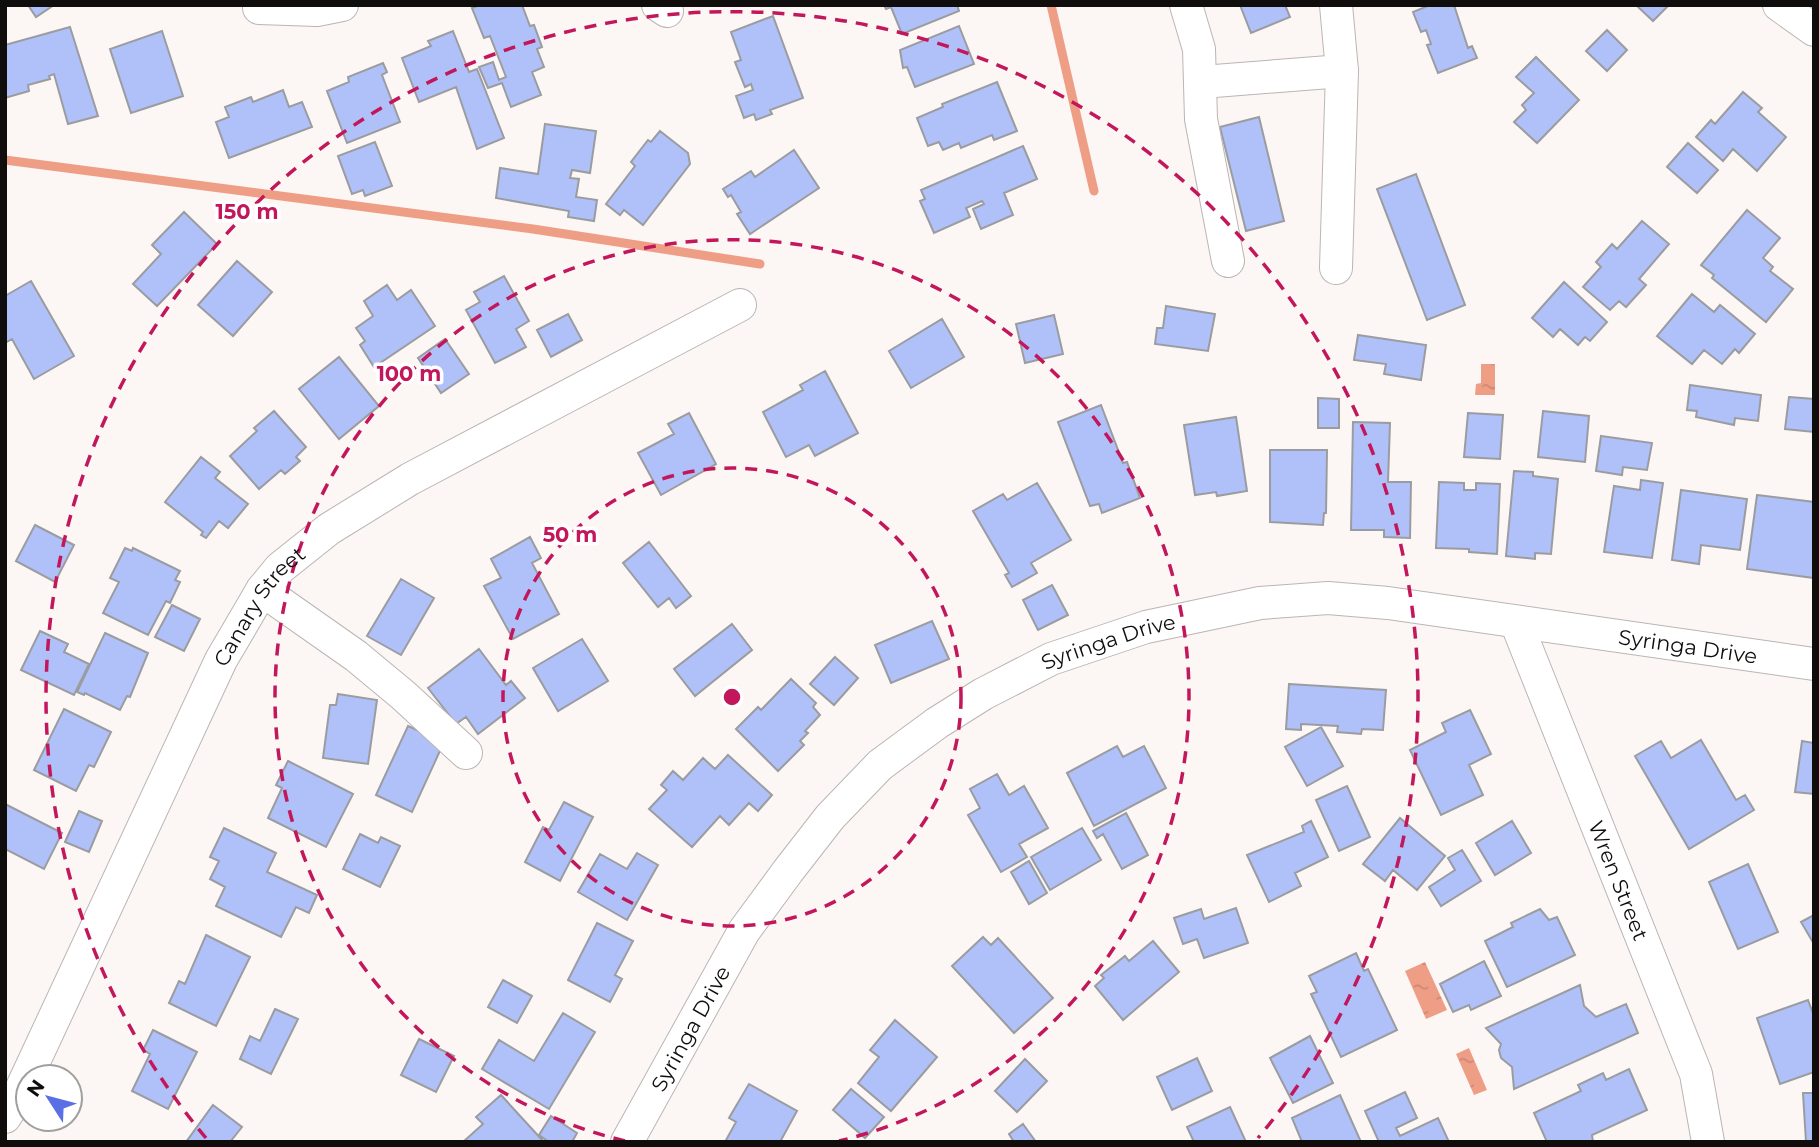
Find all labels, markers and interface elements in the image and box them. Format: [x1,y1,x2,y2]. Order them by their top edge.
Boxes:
text: 150 m [216,199,278,224]
text: 100 m [377,361,441,386]
text: 50 m [543,522,597,547]
street label: Canary Street [208,541,310,671]
street label: Syringa Drive [1037,609,1178,675]
street label: Syringa Drive [1617,624,1759,668]
centre of rings [720,685,744,709]
street label: Wren Street [1584,817,1654,944]
street label: Syringa Drive [645,961,735,1095]
north arrow [14,1063,84,1133]
text: N [22,1075,49,1101]

